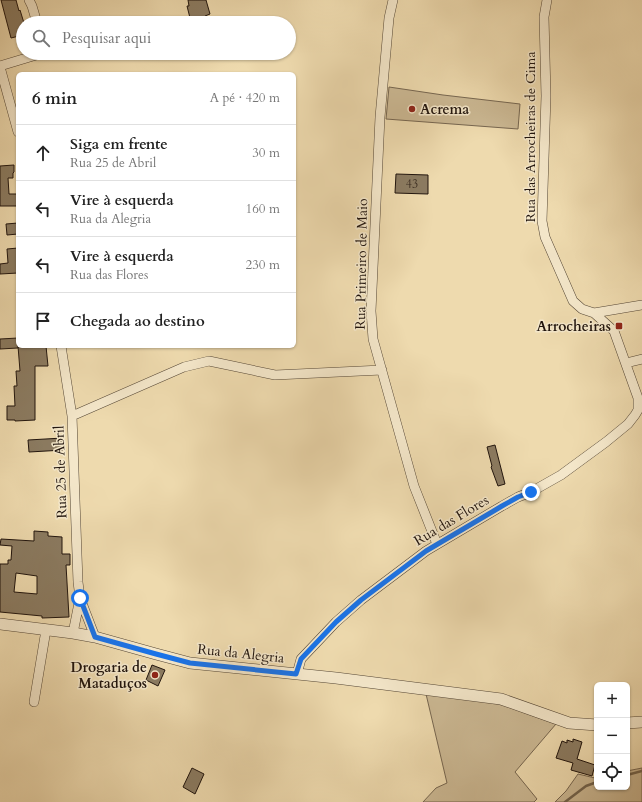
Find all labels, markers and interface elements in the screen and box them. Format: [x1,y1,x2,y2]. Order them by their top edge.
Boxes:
search box [16,16,296,60]
icon: search [30,27,52,49]
text: Pesquisar aqui [62,28,151,48]
street label: Rua das Arrocheiras de Cima [521,52,540,222]
text: 6 min [32,87,77,110]
text: A pé · 420 m [210,89,280,107]
place label: Acrema [420,100,469,119]
marker: Acrema [407,104,417,114]
text: Siga em frente [70,134,168,154]
icon: ahead [32,142,54,164]
text: 30 m [252,144,280,162]
text: Rua 25 de Abril [70,154,156,172]
house number: 43 [406,176,418,192]
text: Vire à esquerda [70,190,174,210]
icon: left [32,198,54,220]
street label: Rua Primeiro de Maio [351,198,372,330]
text: 160 m [246,200,280,218]
text: Rua da Alegria [70,210,151,228]
text: Vire à esquerda [70,246,174,266]
icon: left [32,254,54,276]
text: 230 m [246,256,280,274]
text: Rua das Flores [70,266,148,284]
icon: arrive [32,310,54,332]
text: Chegada ao destino [70,311,205,331]
place label: Arrocheiras [537,317,611,336]
marker: Arrocheiras [614,321,624,331]
street label: Rua 25 de Abril [49,425,72,519]
route end [522,483,540,501]
street label: Rua das Flores [410,490,493,550]
route start [71,589,89,607]
street label: Rua da Alegria [197,639,285,668]
place label: Drogaria de Mataduços [71,658,147,693]
marker: Drogaria de Mataduços [150,670,160,680]
map controls [594,682,630,790]
button: + [594,682,630,718]
button: − [594,718,630,754]
button: locate [594,754,630,790]

